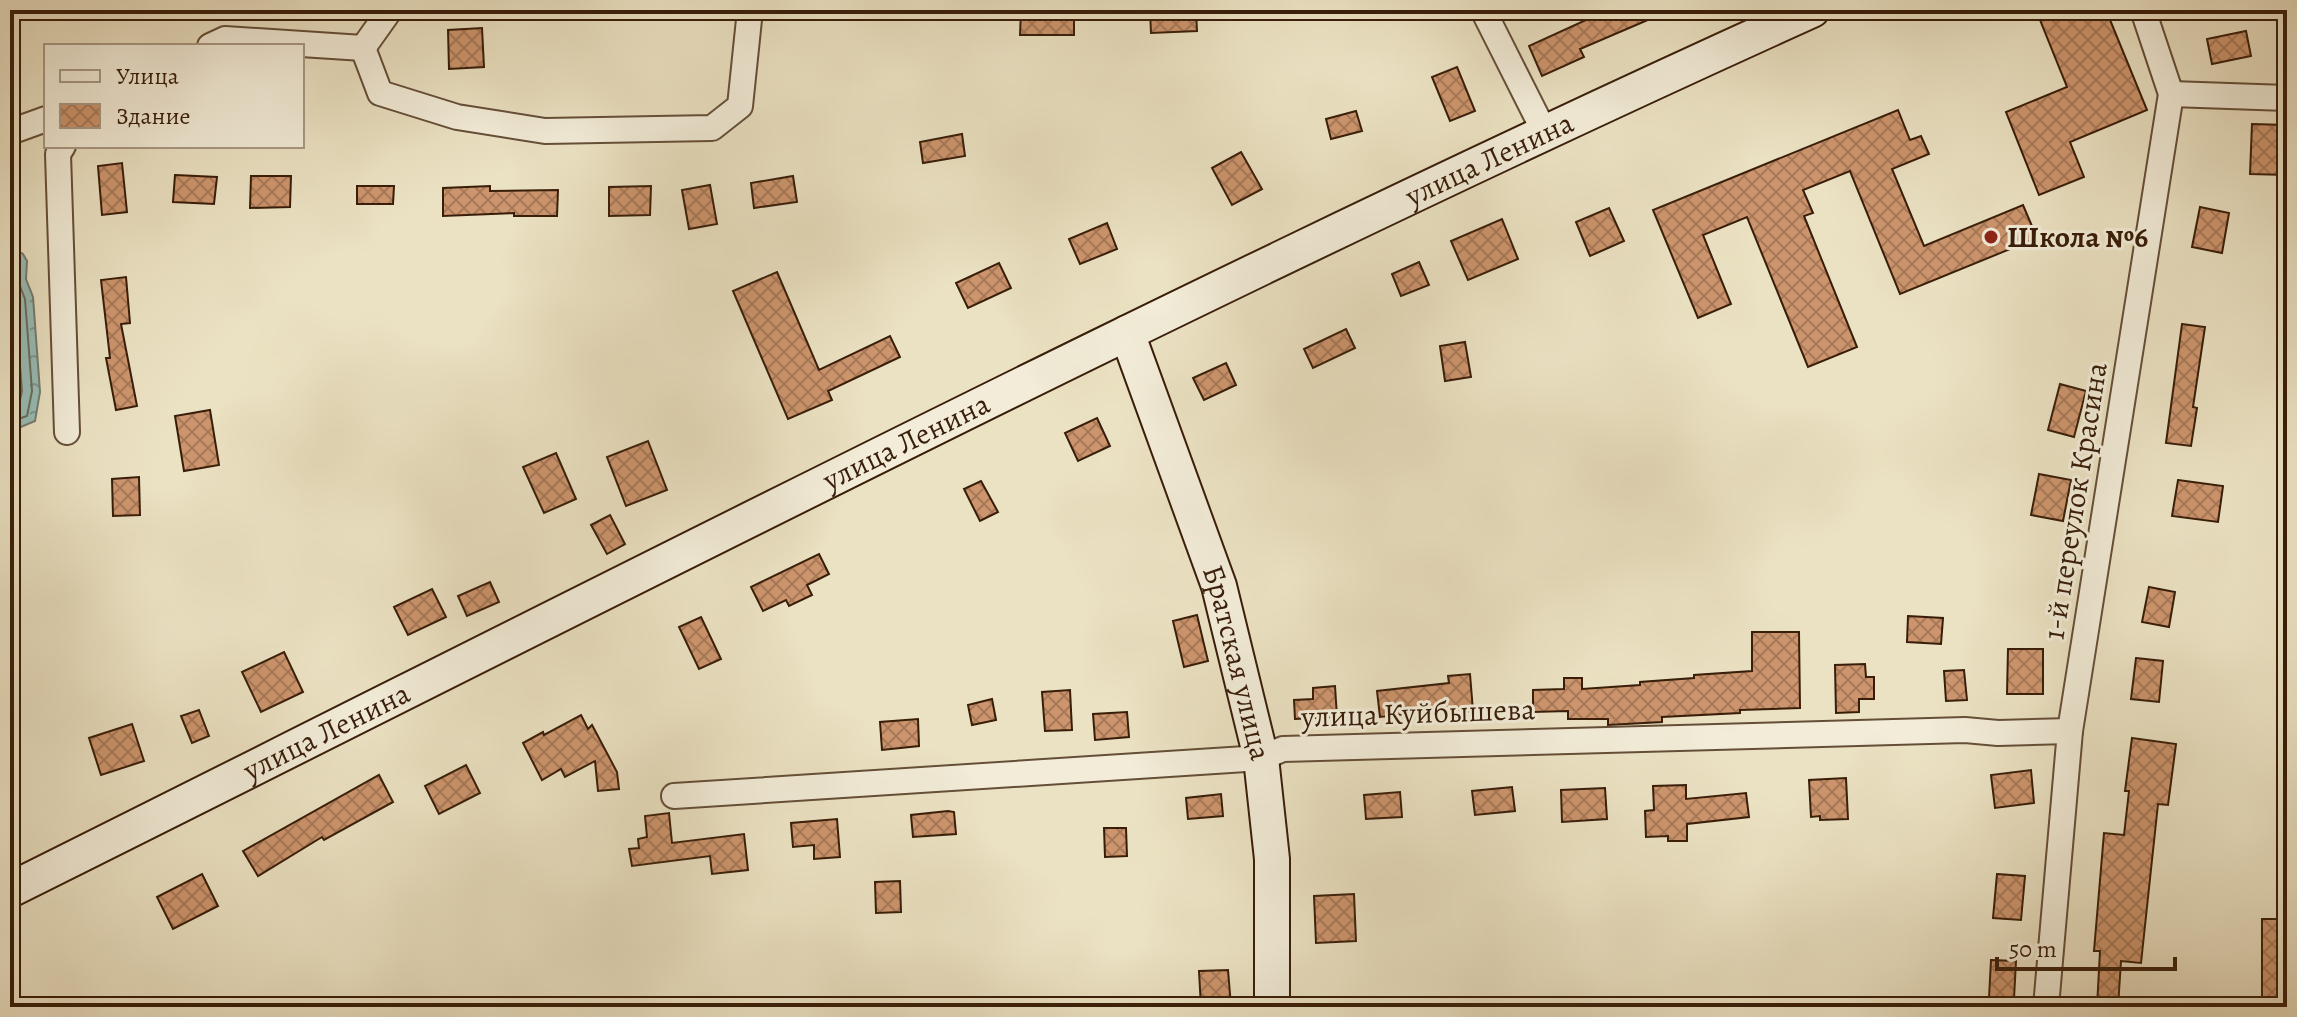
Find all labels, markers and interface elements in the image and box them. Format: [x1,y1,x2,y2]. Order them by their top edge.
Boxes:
legend [44,44,304,148]
text: Улица [116,60,179,92]
text: Здание [116,100,191,132]
street label: улица Ленина [1398,102,1580,216]
place label: Школа №6 [2007,217,2148,257]
marker: Школа №6 [1982,228,2000,246]
street label: 1-й переулок Красина [2033,359,2117,643]
street label: улица Ленина [815,384,997,500]
street label: Братская улица [1193,559,1281,764]
street label: улица Ленина [236,673,417,791]
street label: улица Куйбышева [1299,689,1536,737]
scale bar [1997,921,2175,971]
text: 50 m [2009,933,2057,965]

